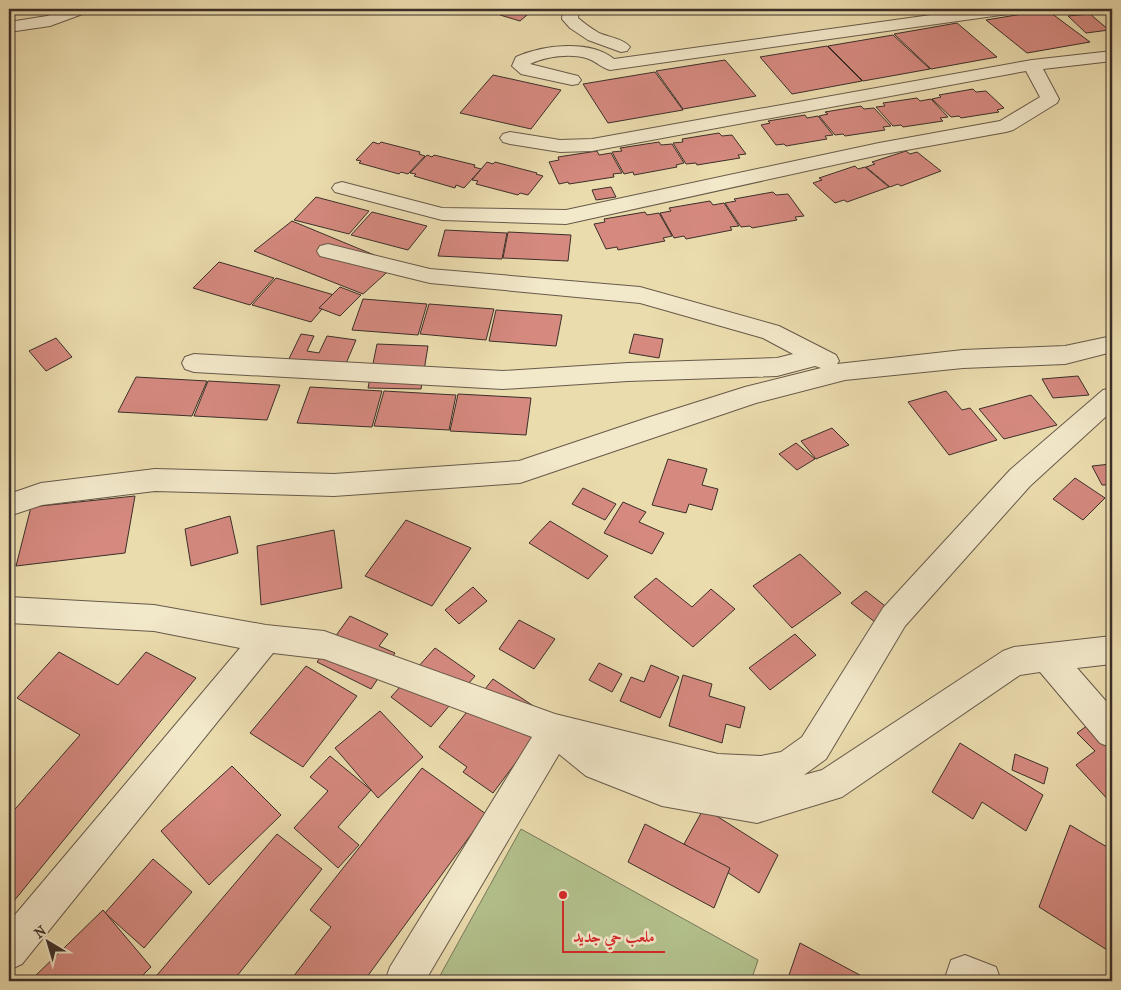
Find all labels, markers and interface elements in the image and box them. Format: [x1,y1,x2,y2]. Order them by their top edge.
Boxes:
north arrow [22,918,72,968]
callout: ملعب حي جديد [563,921,665,952]
text: N [31,922,50,942]
text: ملعب حي جديد [573,927,655,950]

